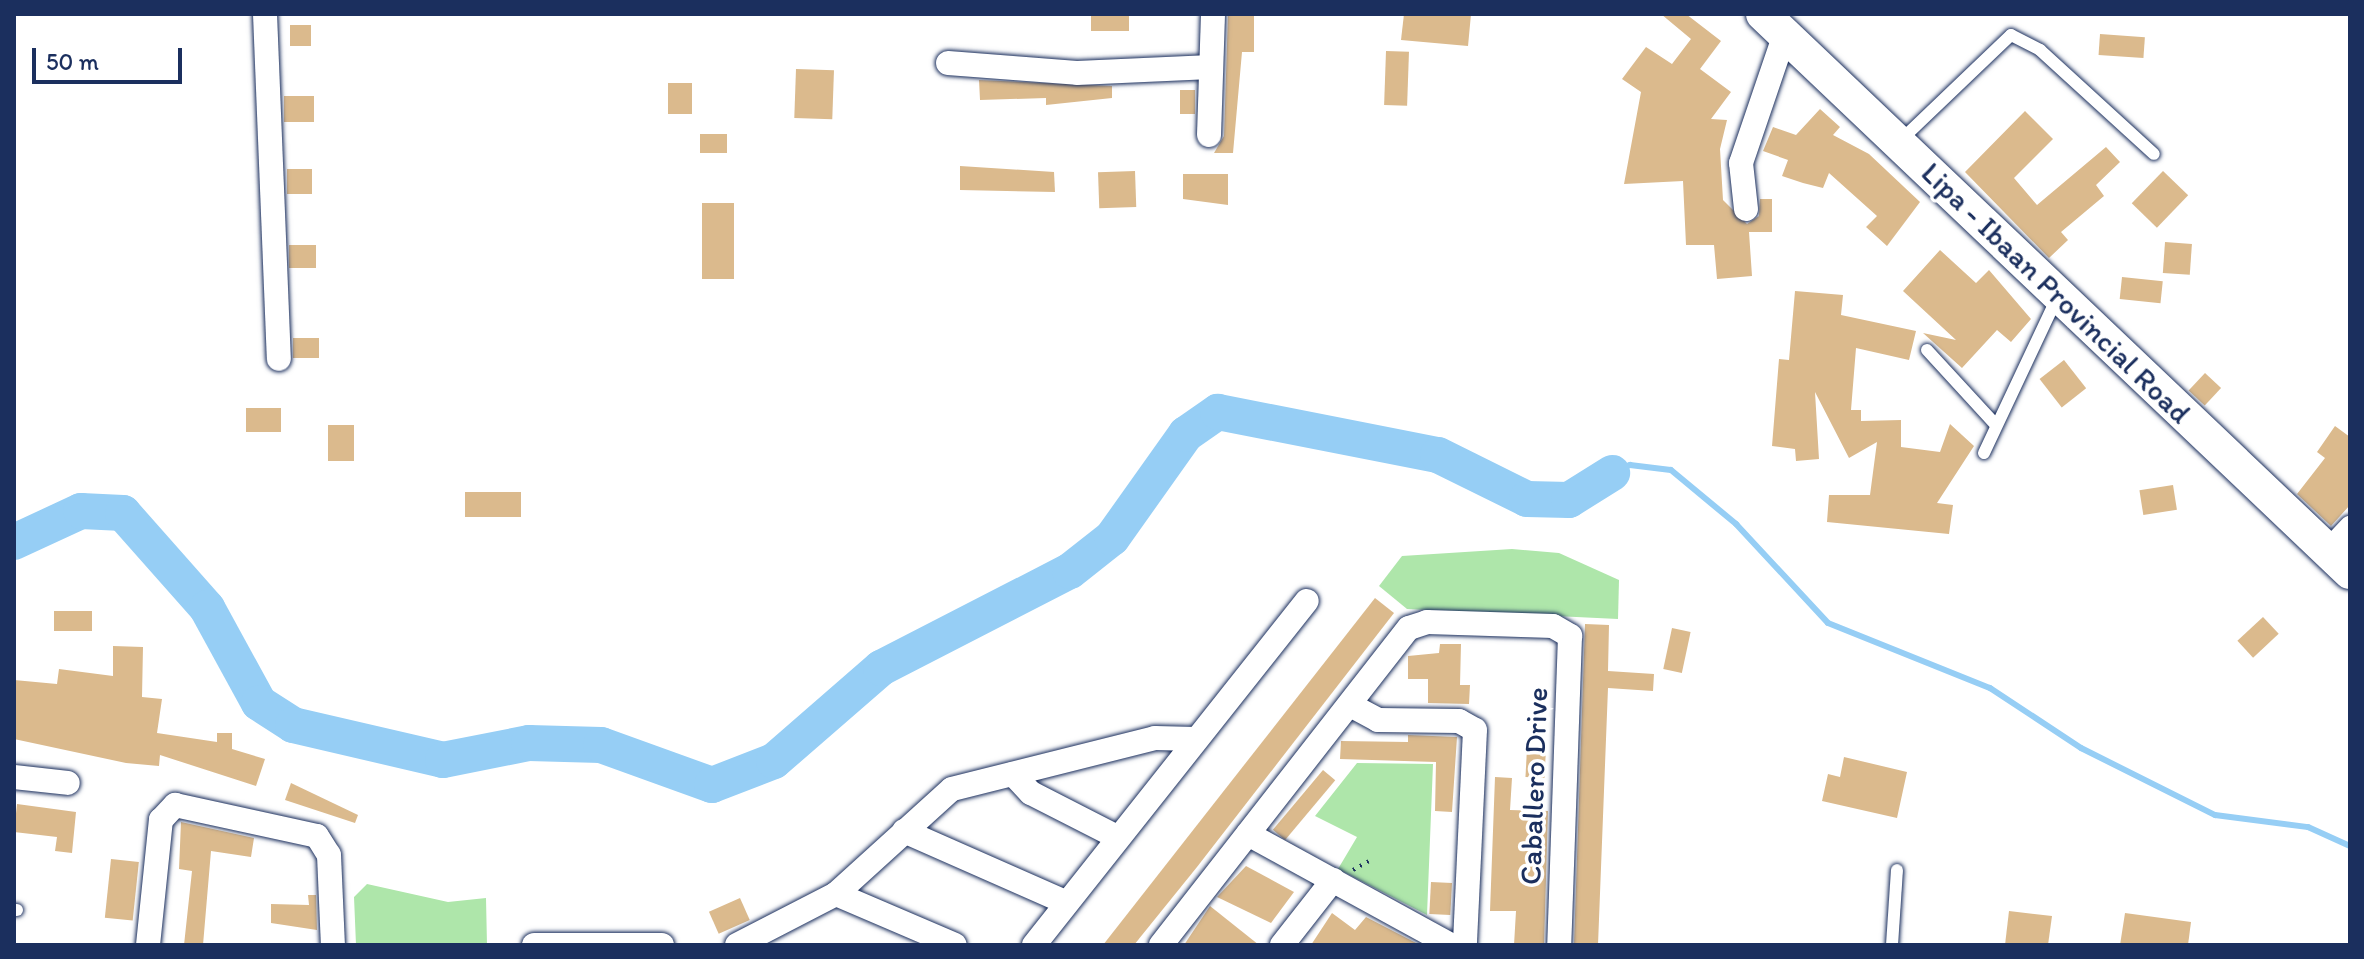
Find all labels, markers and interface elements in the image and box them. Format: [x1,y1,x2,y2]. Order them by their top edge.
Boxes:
scale bar [36,32,186,82]
text: 50 m [46,47,99,76]
street label: Lipa - Ibaan Provincial Road [1914,155,2198,431]
street label: Caballero Drive [1513,686,1555,886]

